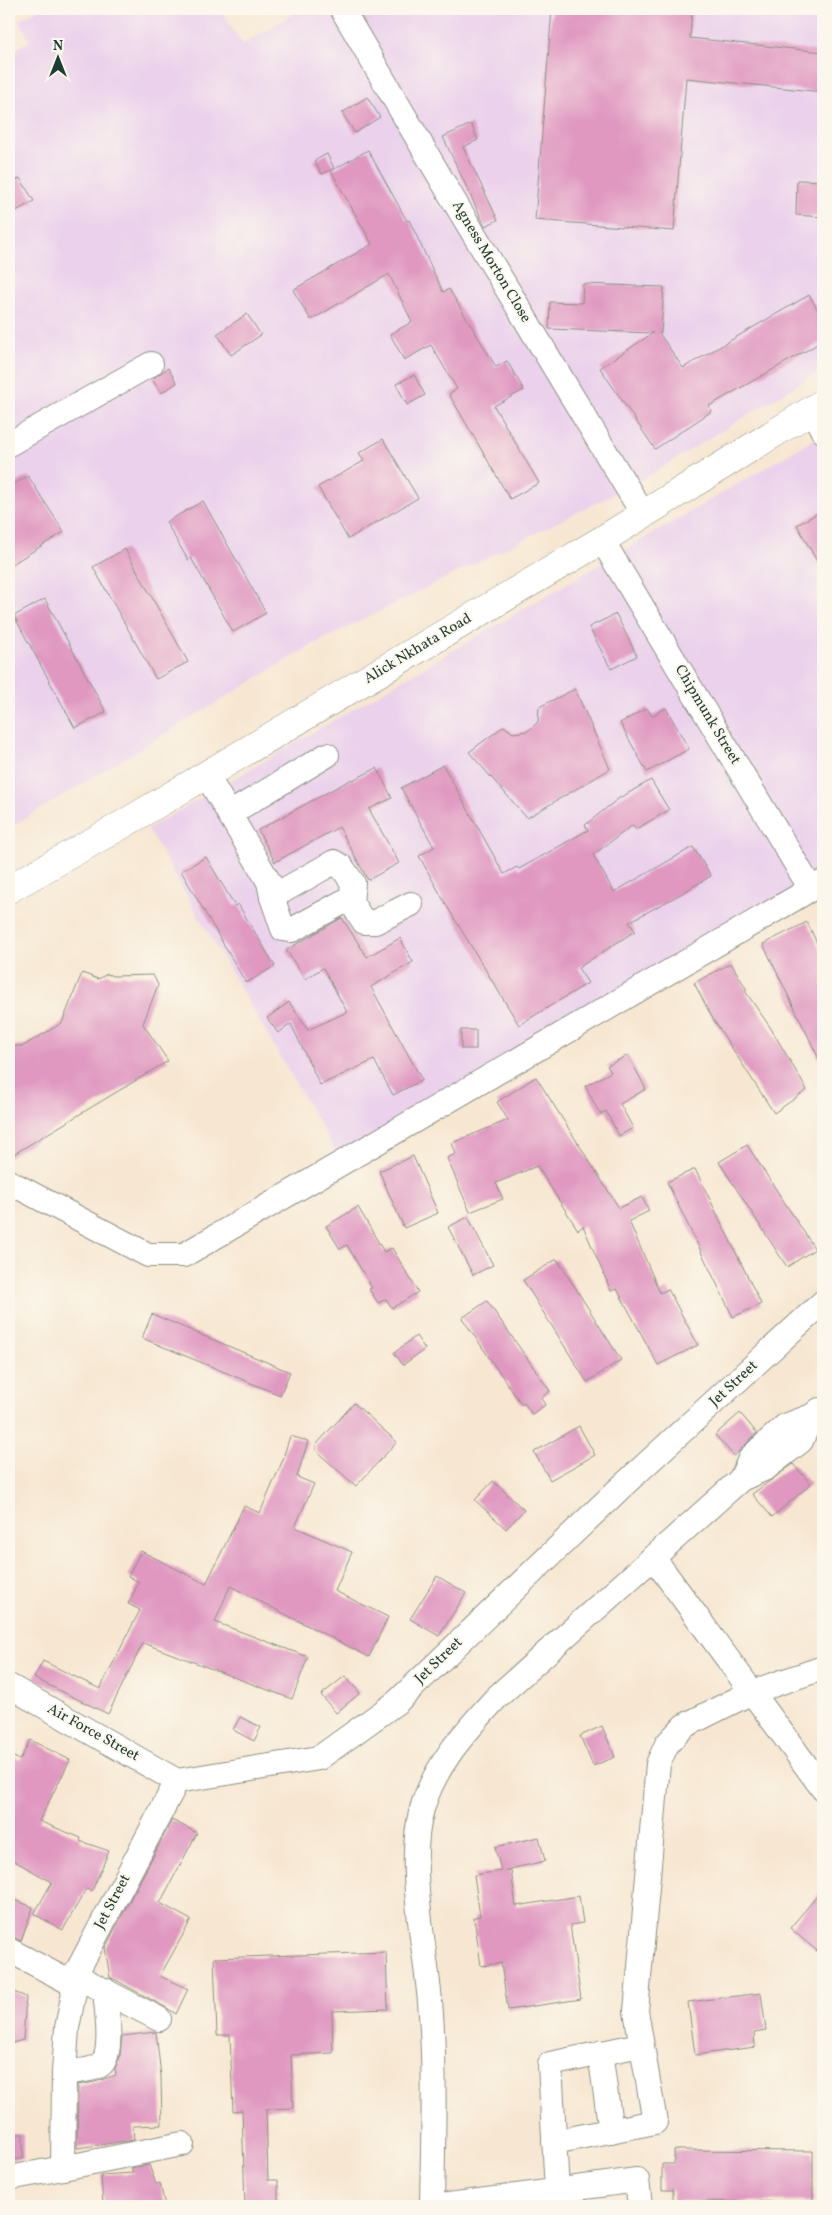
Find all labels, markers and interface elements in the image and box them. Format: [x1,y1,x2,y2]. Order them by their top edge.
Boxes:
north arrow [32,32,82,82]
text: N [53,37,63,56]
street label: Agness Morton Close [446,197,536,327]
street label: Alick Nkhata Road [360,609,476,689]
street label: Chipmunk Street [669,661,745,769]
street label: Jet Street [705,1356,763,1412]
street label: Jet Street [410,1633,468,1689]
street label: Air Force Street [43,1699,143,1767]
street label: Jet Street [90,1871,136,1933]

